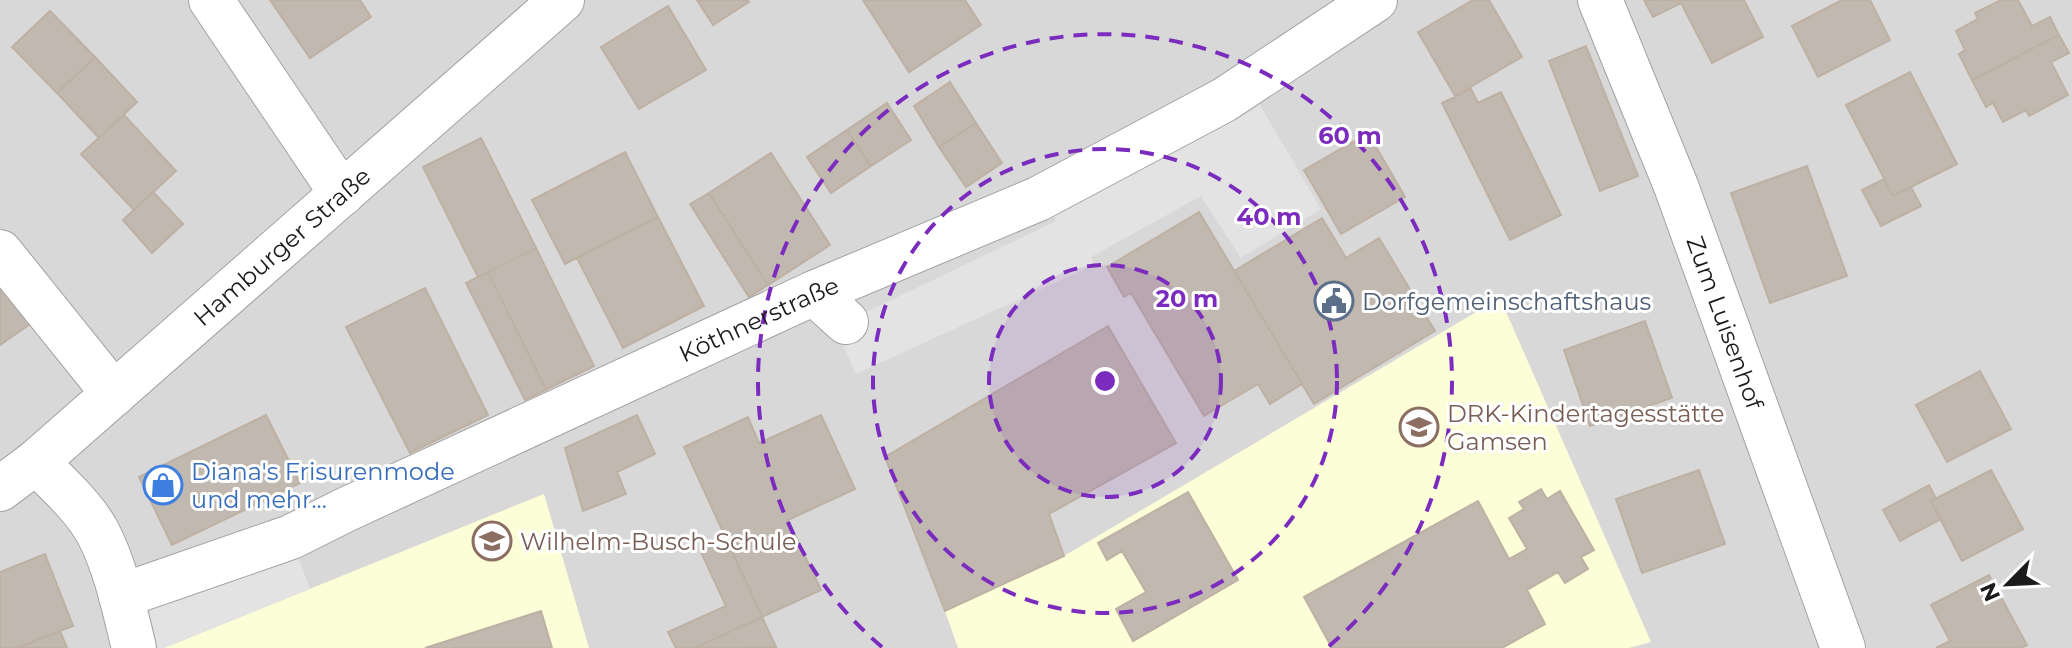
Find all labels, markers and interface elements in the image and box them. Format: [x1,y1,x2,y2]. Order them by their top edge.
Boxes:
text: 60 m [1318,121,1382,150]
street label: Hamburger Straße [187,161,376,332]
text: 40 m [1237,202,1301,231]
street label: Zum Luisenhof [1681,232,1770,414]
street label: Köthnerstraße [674,270,843,368]
public building icon: Dorfgemeinschaftshaus [1313,280,1355,322]
text: 20 m [1156,284,1218,313]
place label: Dorfgemeinschaftshaus [1362,287,1651,316]
centre of rings [1091,367,1119,395]
place label: DRK-Kindertagesstätte Gamsen [1447,399,1725,456]
school or university icon: DRK-Kindertagesstätte Gamsen [1398,406,1440,448]
place label: Diana's Frisurenmode und mehr... [191,457,455,514]
shop icon: Diana's Frisurenmode und mehr... [142,464,184,506]
school or university icon: Wilhelm-Busch-Schule [471,520,513,562]
place label: Wilhelm-Busch-Schule [520,527,797,556]
north arrow [1968,544,2048,624]
text: N [1974,578,2006,606]

